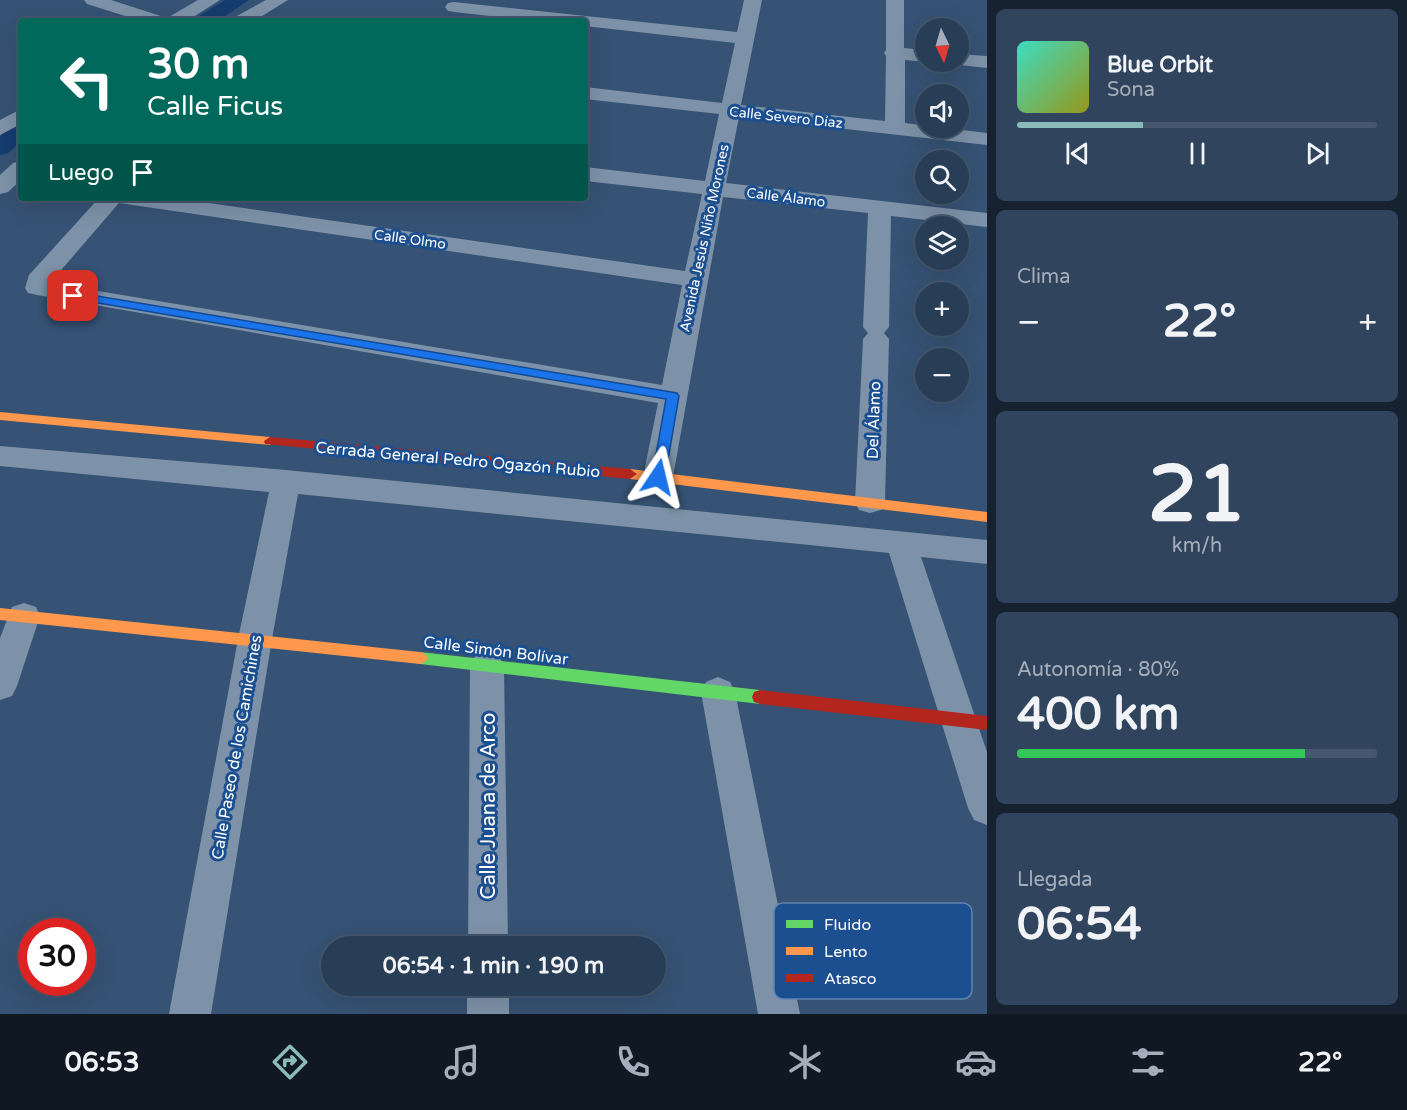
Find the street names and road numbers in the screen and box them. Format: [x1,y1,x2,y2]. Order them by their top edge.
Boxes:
street label: Calle Severo Díaz [728,103,843,132]
street label: Avenida Jesús Niño Morones [676,142,733,334]
street label: Calle Álamo [746,184,826,211]
street label: Calle Olmo [373,226,447,253]
street label: Del Álamo [863,381,885,459]
street label: Cerrada General Pedro Ogazón Rubio [315,438,601,482]
street label: Calle Simón Bolívar [422,632,570,670]
street label: Calle Paseo de los Camichines [207,633,267,861]
street label: Calle Juana de Arco [477,712,501,900]

